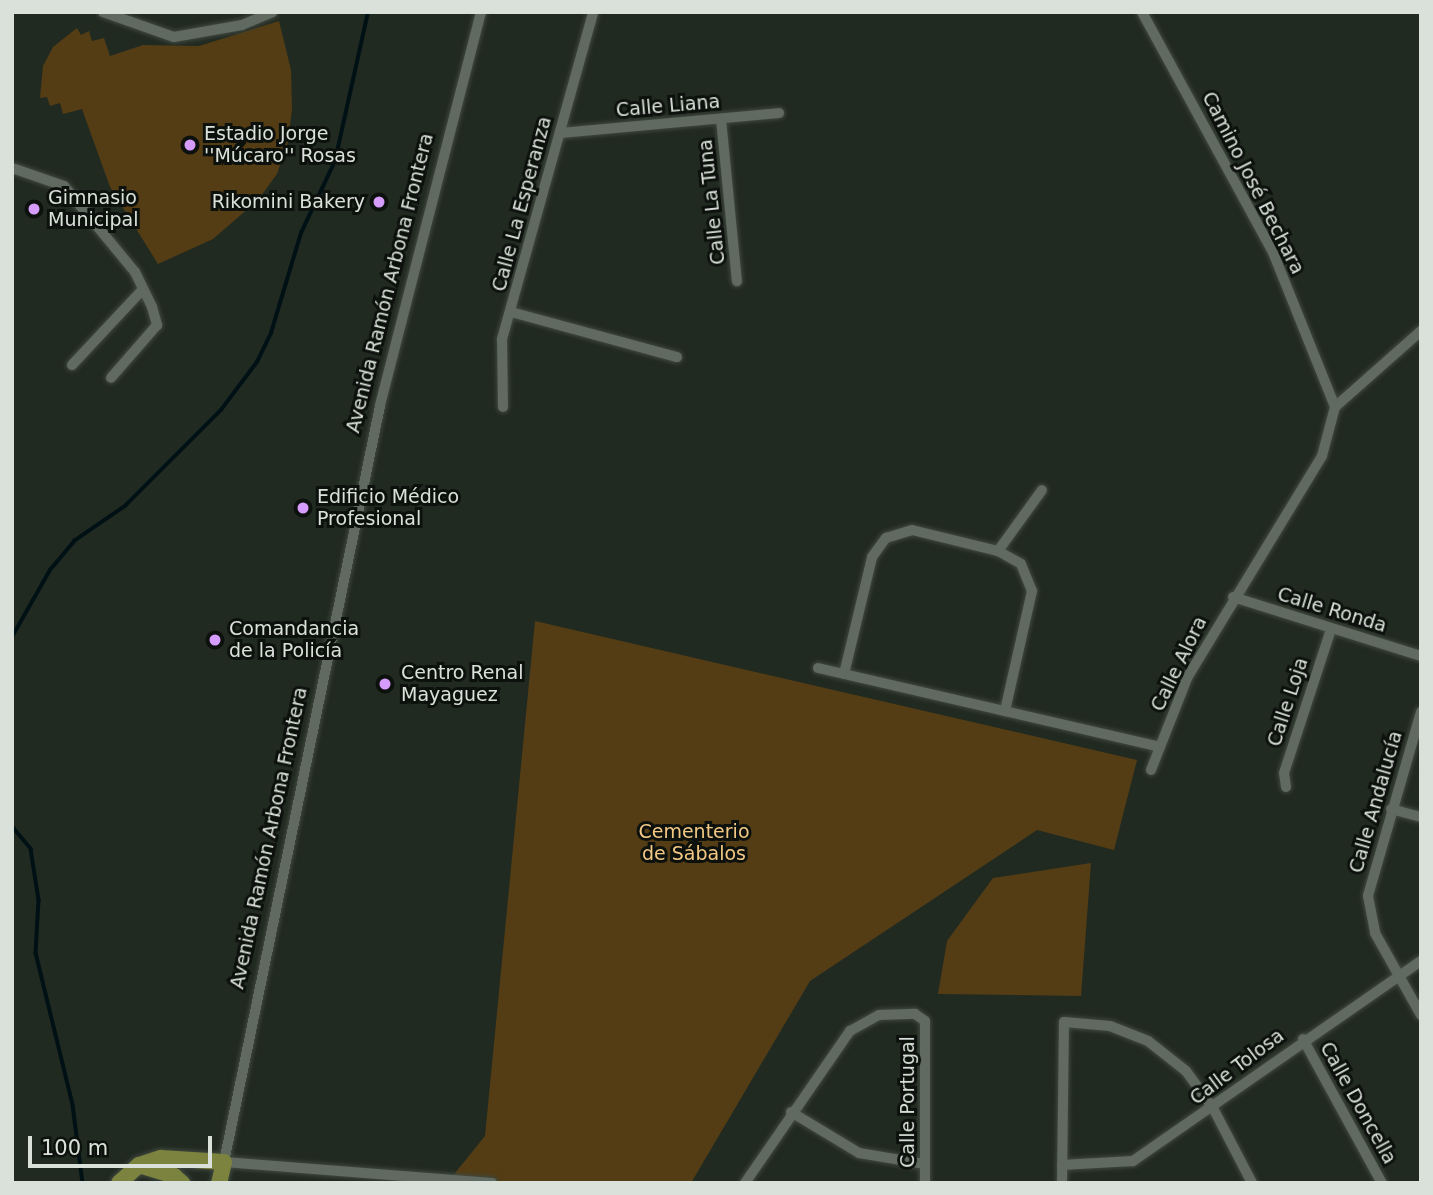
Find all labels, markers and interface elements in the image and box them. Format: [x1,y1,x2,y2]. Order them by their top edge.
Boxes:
street label: Camino José Bechara [1197,88,1309,278]
street label: Calle Liana [615,90,721,122]
street label: Calle La Esperanza [488,114,556,294]
place label: Estadio Jorge ''Múcaro'' Rosas [204,123,356,167]
street label: Avenida Ramón Arbona Frontera [342,131,438,435]
marker: Estadio Jorge ''Múcaro'' Rosas [182,137,198,153]
street label: Calle La Tuna [694,138,730,266]
place label: Gimnasio Municipal [48,187,138,231]
place label: Rikomini Bakery [212,191,365,213]
marker: Rikomini Bakery [371,194,387,210]
marker: Gimnasio Municipal [26,201,42,217]
place label: Edificio Médico Profesional [317,486,459,530]
marker: Edificio Médico Profesional [295,500,311,516]
street label: Calle Ronda [1275,583,1389,637]
street label: Calle Alora [1146,613,1212,715]
place label: Comandancia de la Policía [229,618,359,662]
marker: Comandancia de la Policía [207,632,223,648]
street label: Calle Loja [1263,655,1313,749]
place label: Centro Renal Mayaguez [401,662,524,706]
marker: Centro Renal Mayaguez [375,674,395,694]
street label: Avenida Ramón Arbona Frontera [226,685,312,991]
street label: Calle Andalucía [1345,728,1407,876]
park label: Cementerio de Sábalos [638,821,750,865]
street label: Calle Tolosa [1186,1024,1288,1110]
street label: Calle Portugal [897,1036,919,1168]
street label: Calle Doncella [1315,1038,1401,1168]
scale bar [32,1122,215,1166]
text: 100 m [41,1136,108,1160]

